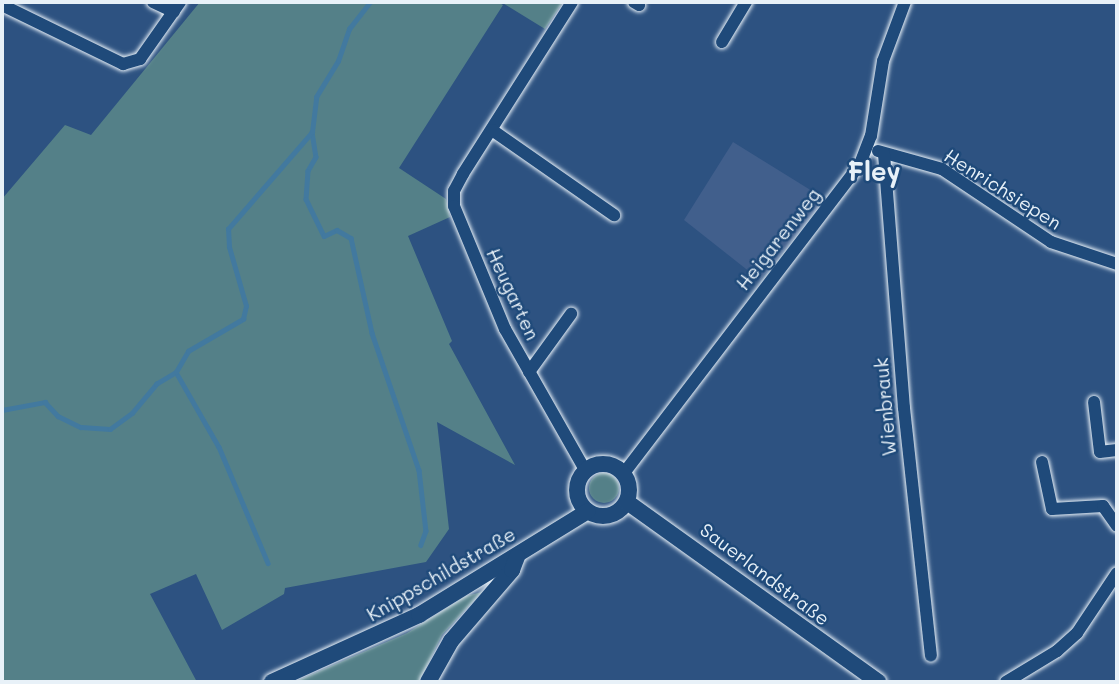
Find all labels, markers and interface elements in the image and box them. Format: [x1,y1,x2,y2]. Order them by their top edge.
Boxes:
street label: Henrichsiepen [940,144,1066,234]
district label: Fley [847,156,901,188]
street label: Heigarenweg [731,183,825,295]
street label: Heugarten [482,244,544,344]
street label: Wienbrauk [869,357,901,457]
street label: Sauerlandstraße [696,518,834,630]
street label: Knippschildstraße [363,522,519,626]

